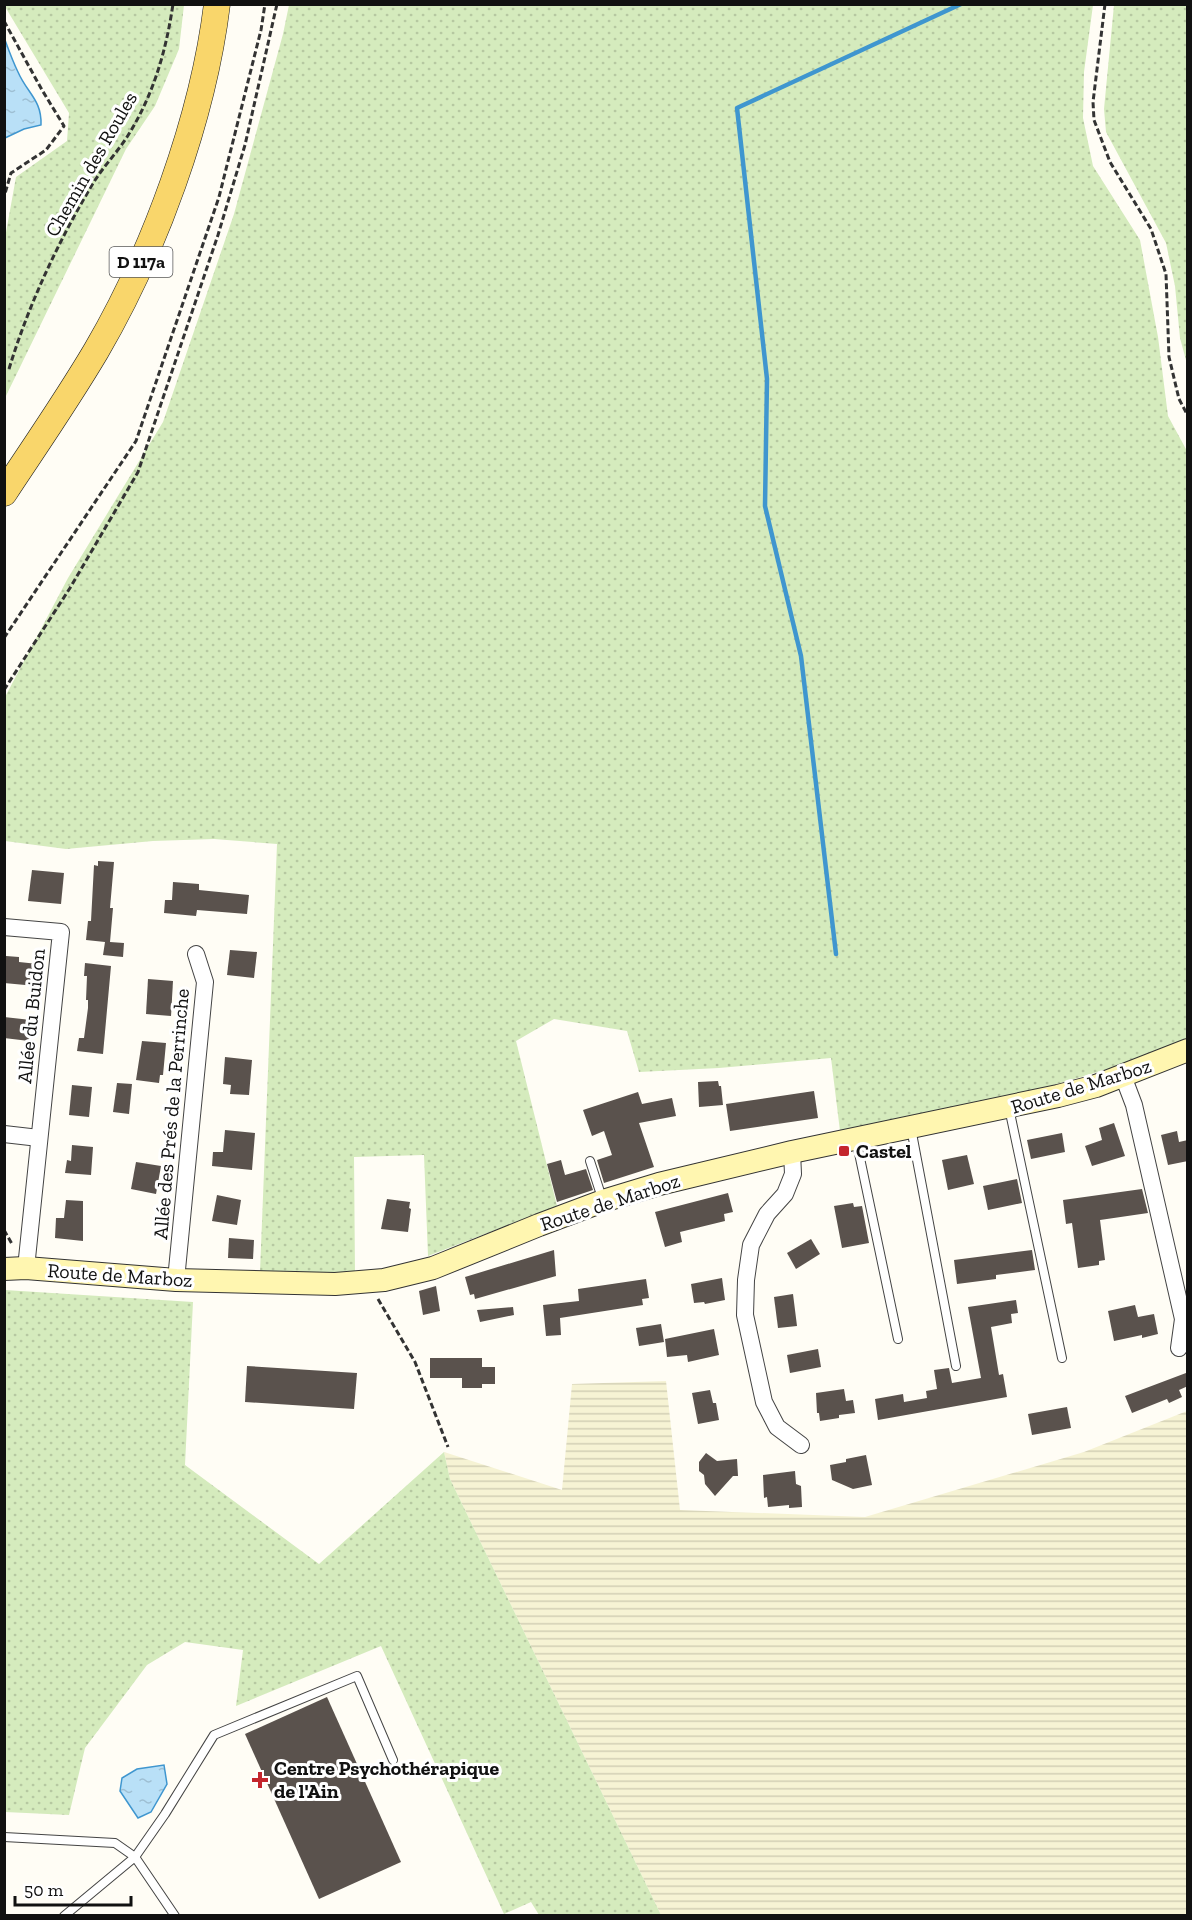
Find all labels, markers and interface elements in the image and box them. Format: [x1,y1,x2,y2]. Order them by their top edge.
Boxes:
street label: Chemin des Roules [40,87,142,241]
road number: D 117a [110,247,172,277]
street label: Allée du Buidon [12,947,50,1085]
street label: Allée des Prés de la Perrinche [148,988,194,1240]
street label: Route de Marboz [1008,1053,1154,1119]
place label: Castel [856,1139,912,1163]
marker: Castel [837,1144,851,1158]
street label: Route de Marboz [537,1168,683,1236]
street label: Route de Marboz [47,1258,193,1292]
place label: Centre Psychothérapique de l'Ain [274,1756,500,1803]
marker: Centre Psychothérapique de l'Ain [251,1771,269,1789]
scale bar [15,1869,130,1907]
text: 50 m [24,1879,64,1901]

